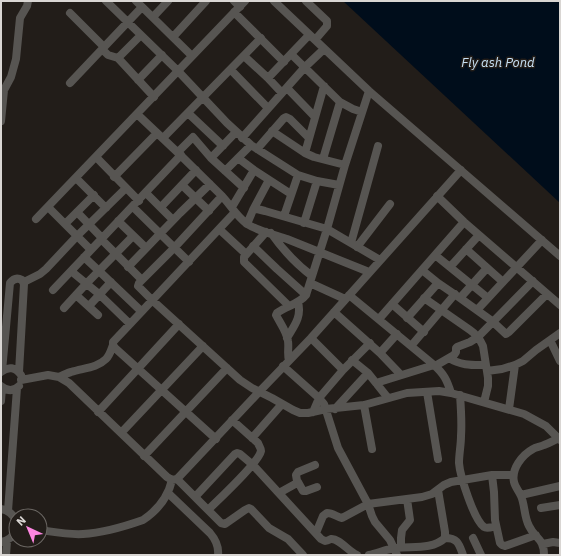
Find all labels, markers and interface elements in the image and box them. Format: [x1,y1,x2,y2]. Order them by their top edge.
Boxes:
water label: Fly ash Pond [461,54,535,71]
north arrow [8,508,48,548]
text: N [13,513,29,529]

